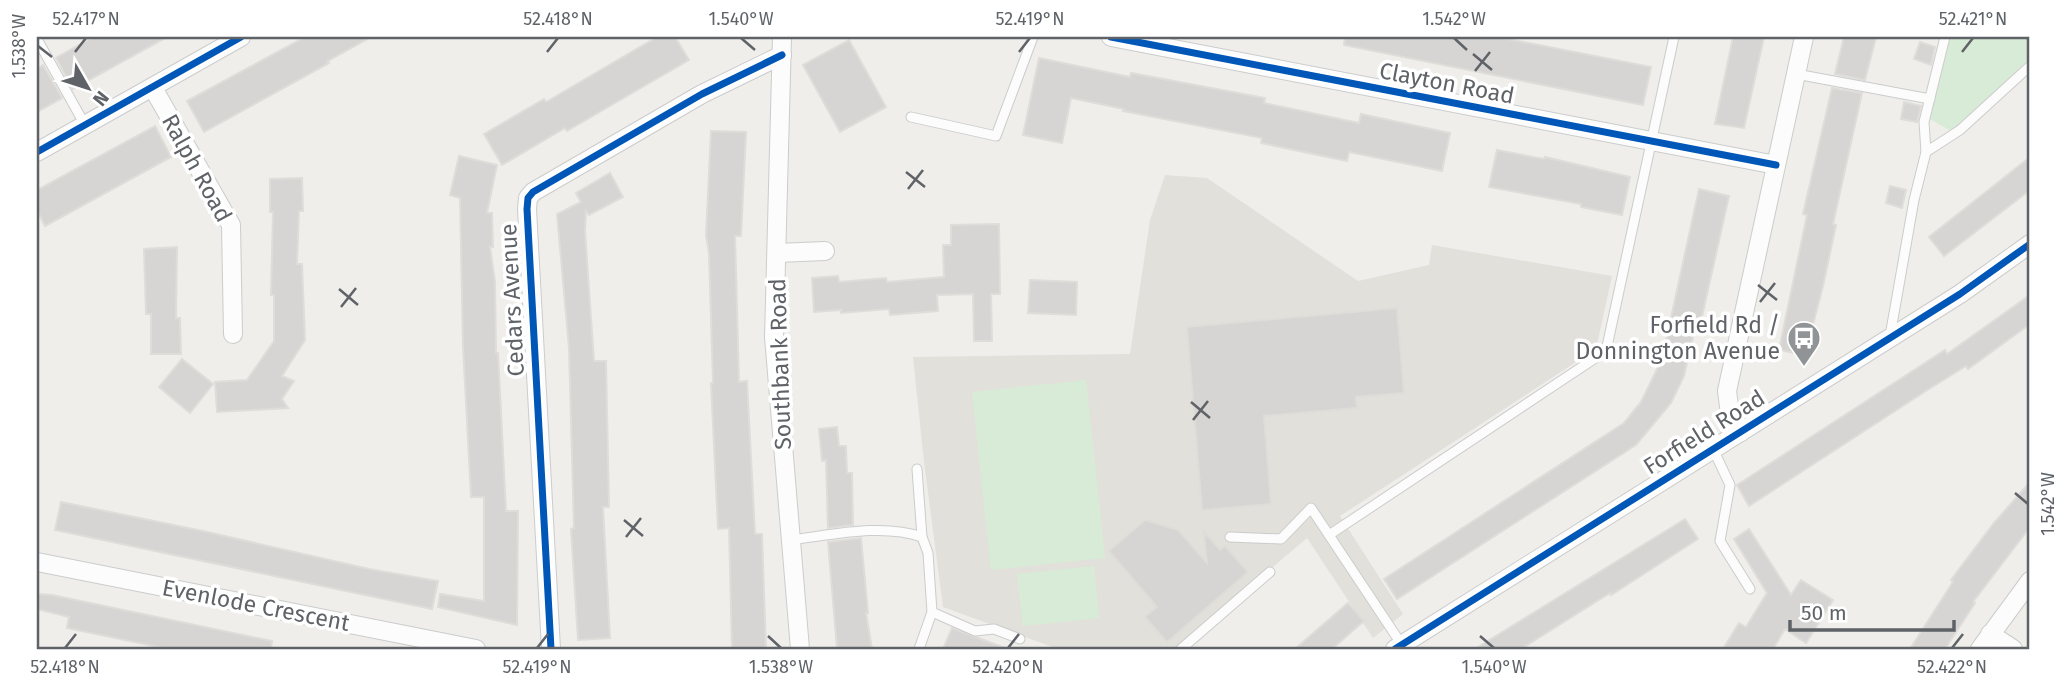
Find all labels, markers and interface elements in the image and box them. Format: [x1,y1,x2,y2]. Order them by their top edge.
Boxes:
text: 52.417°N [52,8,120,30]
text: 52.418°N [523,8,593,30]
text: 1.540°W [708,8,774,30]
text: 52.419°N [996,8,1064,30]
text: 1.542°W [1422,8,1486,30]
text: 52.421°N [1939,8,2007,30]
text: 1.538°W [8,14,30,78]
north arrow [52,52,122,122]
street label: Clayton Road [1377,56,1517,110]
text: N [88,86,114,111]
street label: Ralph Road [156,109,238,227]
street label: Cedars Avenue [494,223,530,377]
street label: Southbank Road [763,278,797,450]
place label: Forfield Rd / Donnington Avenue [1576,311,1780,365]
bus stop icon: Forfield Rd / Donnington Avenue [1785,319,1823,368]
street label: Forfield Road [1638,384,1770,480]
text: 1.542°W [2037,472,2059,536]
street label: Evenlode Crescent [160,573,353,637]
scale bar [1790,588,1955,632]
text: 50 m [1801,600,1847,626]
text: 52.418°N [30,656,100,678]
text: 52.419°N [503,656,571,678]
text: 1.538°W [749,656,813,678]
text: 52.420°N [972,656,1044,678]
text: 1.540°W [1461,656,1527,678]
text: 52.422°N [1917,656,1987,678]

